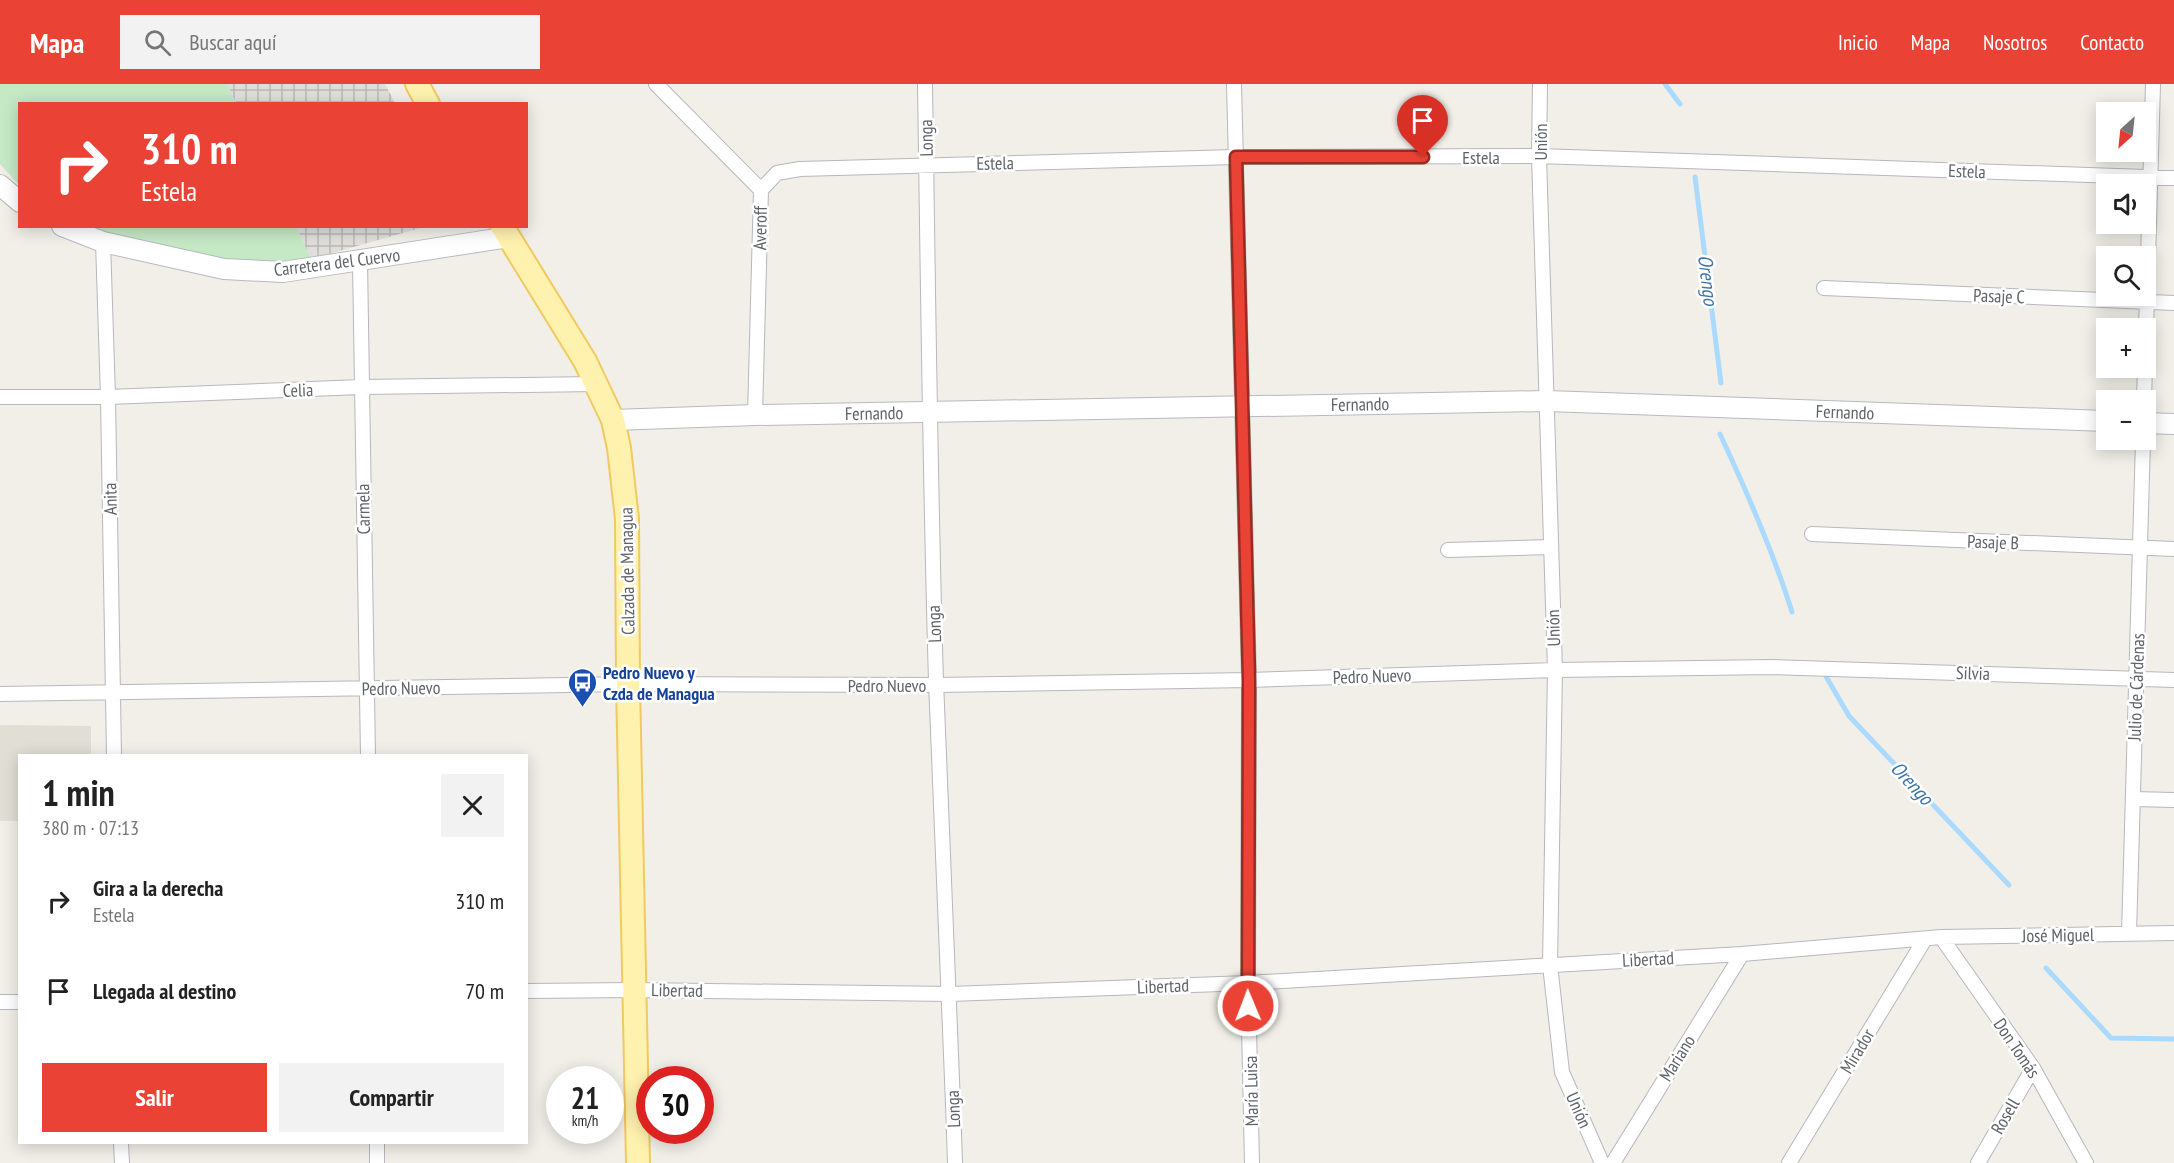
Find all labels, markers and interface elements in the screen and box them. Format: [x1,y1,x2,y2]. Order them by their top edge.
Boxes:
search box [120,15,540,69]
text: Mapa [30,24,84,61]
icon: search [141,26,174,59]
text: Buscar aquí [189,28,277,56]
text: Inicio [1838,29,1878,56]
text: Mapa [1911,29,1950,56]
text: Nosotros [1983,29,2047,56]
text: Contacto [2080,29,2144,56]
pin [1397,95,1448,157]
north arrow [2096,102,2156,162]
map controls [2096,102,2156,450]
icon: arrive [1406,104,1439,137]
street label: Longa [914,119,938,157]
text: 310 m [141,121,238,176]
street label: Unión [1529,124,1552,160]
icon: right [42,126,120,204]
street label: Estela [1462,146,1500,169]
street label: Estela [976,151,1014,175]
street label: Estela [1948,159,1986,183]
text: Estela [141,174,197,208]
button: sound [2096,174,2156,234]
street label: Averoff [748,204,772,250]
street label: Carretera del Cuervo [273,243,402,281]
button: search [2096,246,2156,306]
water label: Orengo [1692,253,1724,308]
street label: Pasaje C [1973,284,2025,308]
button: + [2096,318,2156,378]
street label: Celia [282,378,314,402]
button: − [2096,390,2156,450]
street label: Fernando [1331,392,1390,416]
street label: Fernando [1815,399,1875,425]
street label: Fernando [845,401,904,425]
street label: Anita [98,483,122,515]
street label: Carmela [351,483,375,535]
street label: Calzada de Managua [614,507,640,635]
street label: Pasaje B [1967,530,2019,554]
street label: Longa [922,605,946,643]
street label: Unión [1541,609,1565,647]
street label: Julio de Cárdenas [2123,633,2149,742]
place label: Pedro Nuevo y Czda de Managua [603,661,715,705]
street label: Silvia [1956,661,1990,685]
street label: Pedro Nuevo [1332,663,1412,689]
bus stop icon: Pedro Nuevo y Czda de Managua [566,666,598,708]
street label: Pedro Nuevo [848,674,927,697]
street label: Pedro Nuevo [361,676,441,700]
water label: Orengo [1885,756,1940,811]
text: 1 min [42,769,115,816]
button: close [441,774,504,837]
text: 380 m · 07:13 [42,815,139,841]
text: Gira a la derecha [93,874,223,902]
icon: right [42,885,75,918]
text: 310 m [455,887,504,915]
text: Estela [93,902,135,928]
street label: José Miguel [2021,923,2095,947]
street label: Libertad [1621,946,1675,972]
street label: Libertad [1137,974,1189,998]
position arrow [1216,974,1280,1038]
icon: arrive [42,975,75,1008]
text: Llegada al destino [93,977,236,1005]
text: 70 m [465,977,504,1005]
street label: Libertad [651,978,703,1002]
street label: Don Tomás [1989,1014,2045,1082]
street label: Mirador [1835,1024,1879,1078]
street label: Mariano [1654,1030,1700,1085]
street label: María Luisa [1239,1055,1263,1127]
button: Salir [42,1063,267,1132]
button: Compartir [279,1063,504,1132]
speed limit sign: 30 [636,1066,714,1144]
text: 21 [571,1078,599,1117]
street label: Unión [1561,1088,1597,1132]
street label: Longa [941,1090,965,1128]
street label: Rosell [1986,1093,2025,1138]
text: km/h [572,1111,598,1130]

